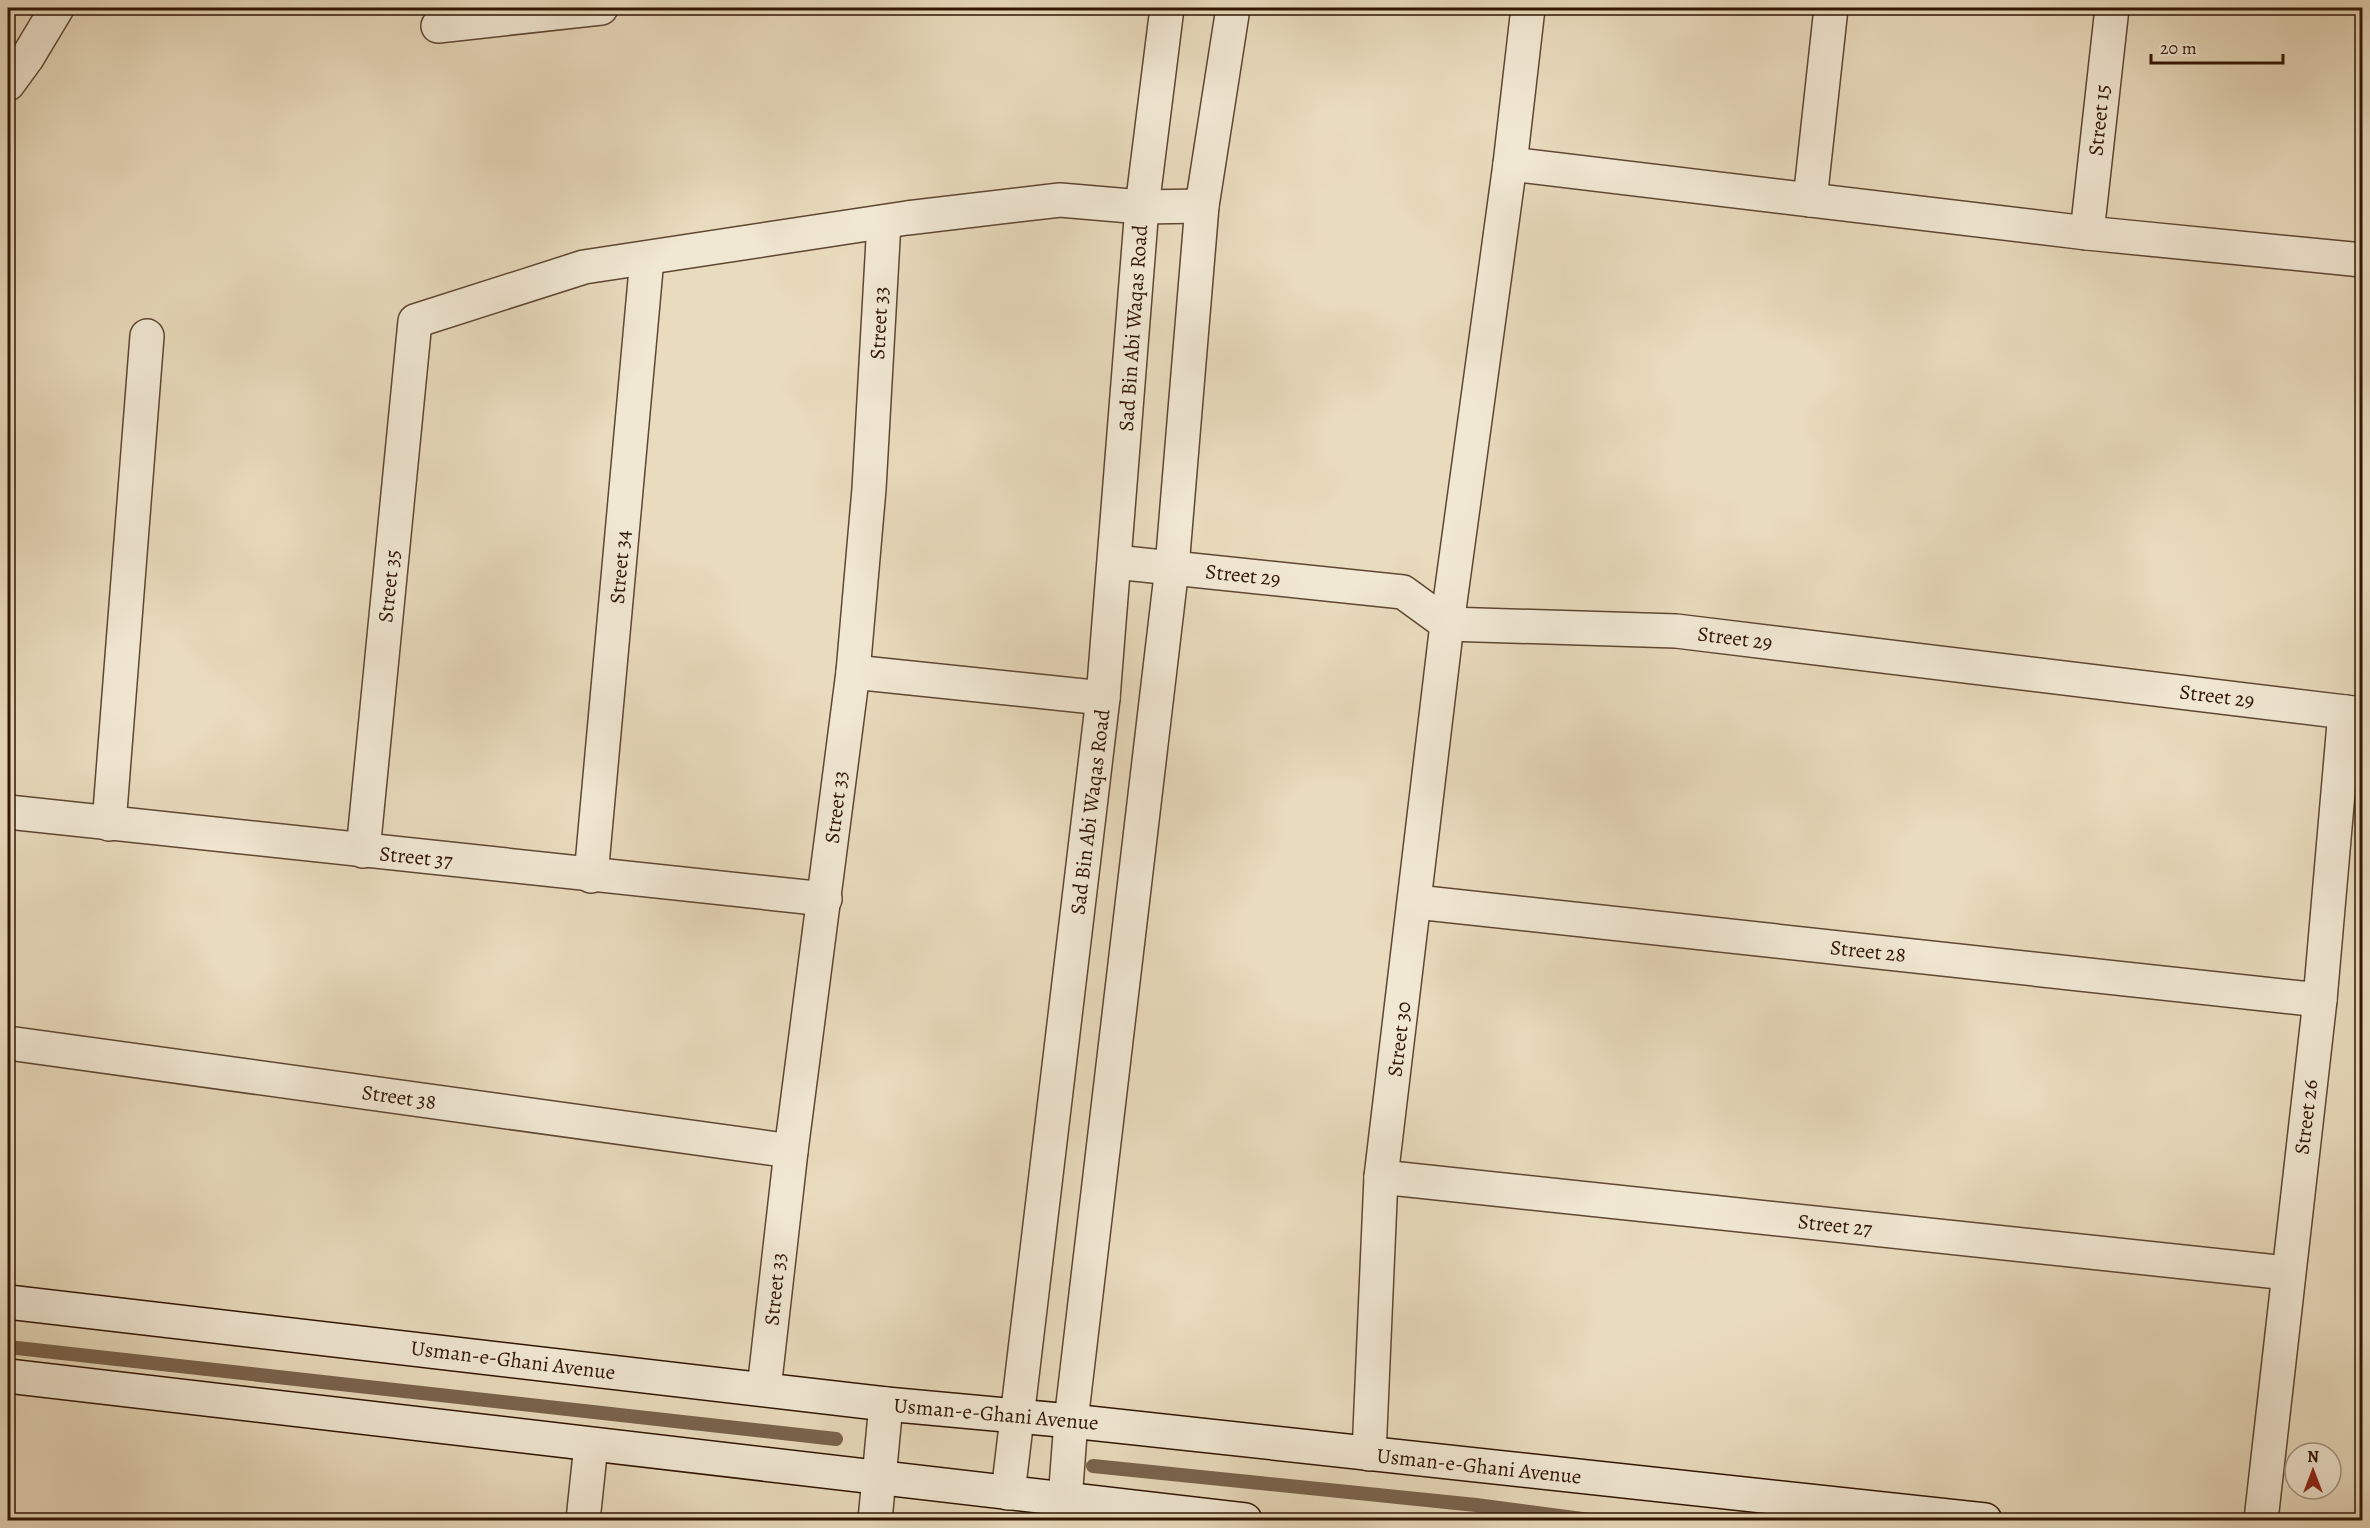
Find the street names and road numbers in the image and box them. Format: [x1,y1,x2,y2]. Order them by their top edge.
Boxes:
street label: Street 15 [2081,83,2117,157]
street label: Sad Bin Abi Waqas Road [1112,223,1154,432]
street label: Street 33 [863,286,895,360]
street label: Street 34 [603,529,637,605]
street label: Street 35 [371,548,407,624]
street label: Street 29 [1204,557,1282,593]
street label: Street 29 [1696,620,1774,656]
street label: Street 29 [2178,678,2256,714]
street label: Sad Bin Abi Waqas Road [1063,707,1117,916]
street label: Street 33 [818,769,854,845]
street label: Street 37 [378,839,454,875]
street label: Street 28 [1829,933,1907,969]
street label: Street 30 [1380,1000,1418,1078]
street label: Street 38 [360,1078,438,1116]
street label: Street 26 [2288,1078,2325,1156]
street label: Street 27 [1796,1207,1874,1243]
street label: Street 33 [757,1251,793,1327]
street label: Usman-e-Ghani Avenue [409,1334,617,1386]
street label: Usman-e-Ghani Avenue [892,1391,1100,1437]
street label: Usman-e-Ghani Avenue [1375,1441,1583,1491]

